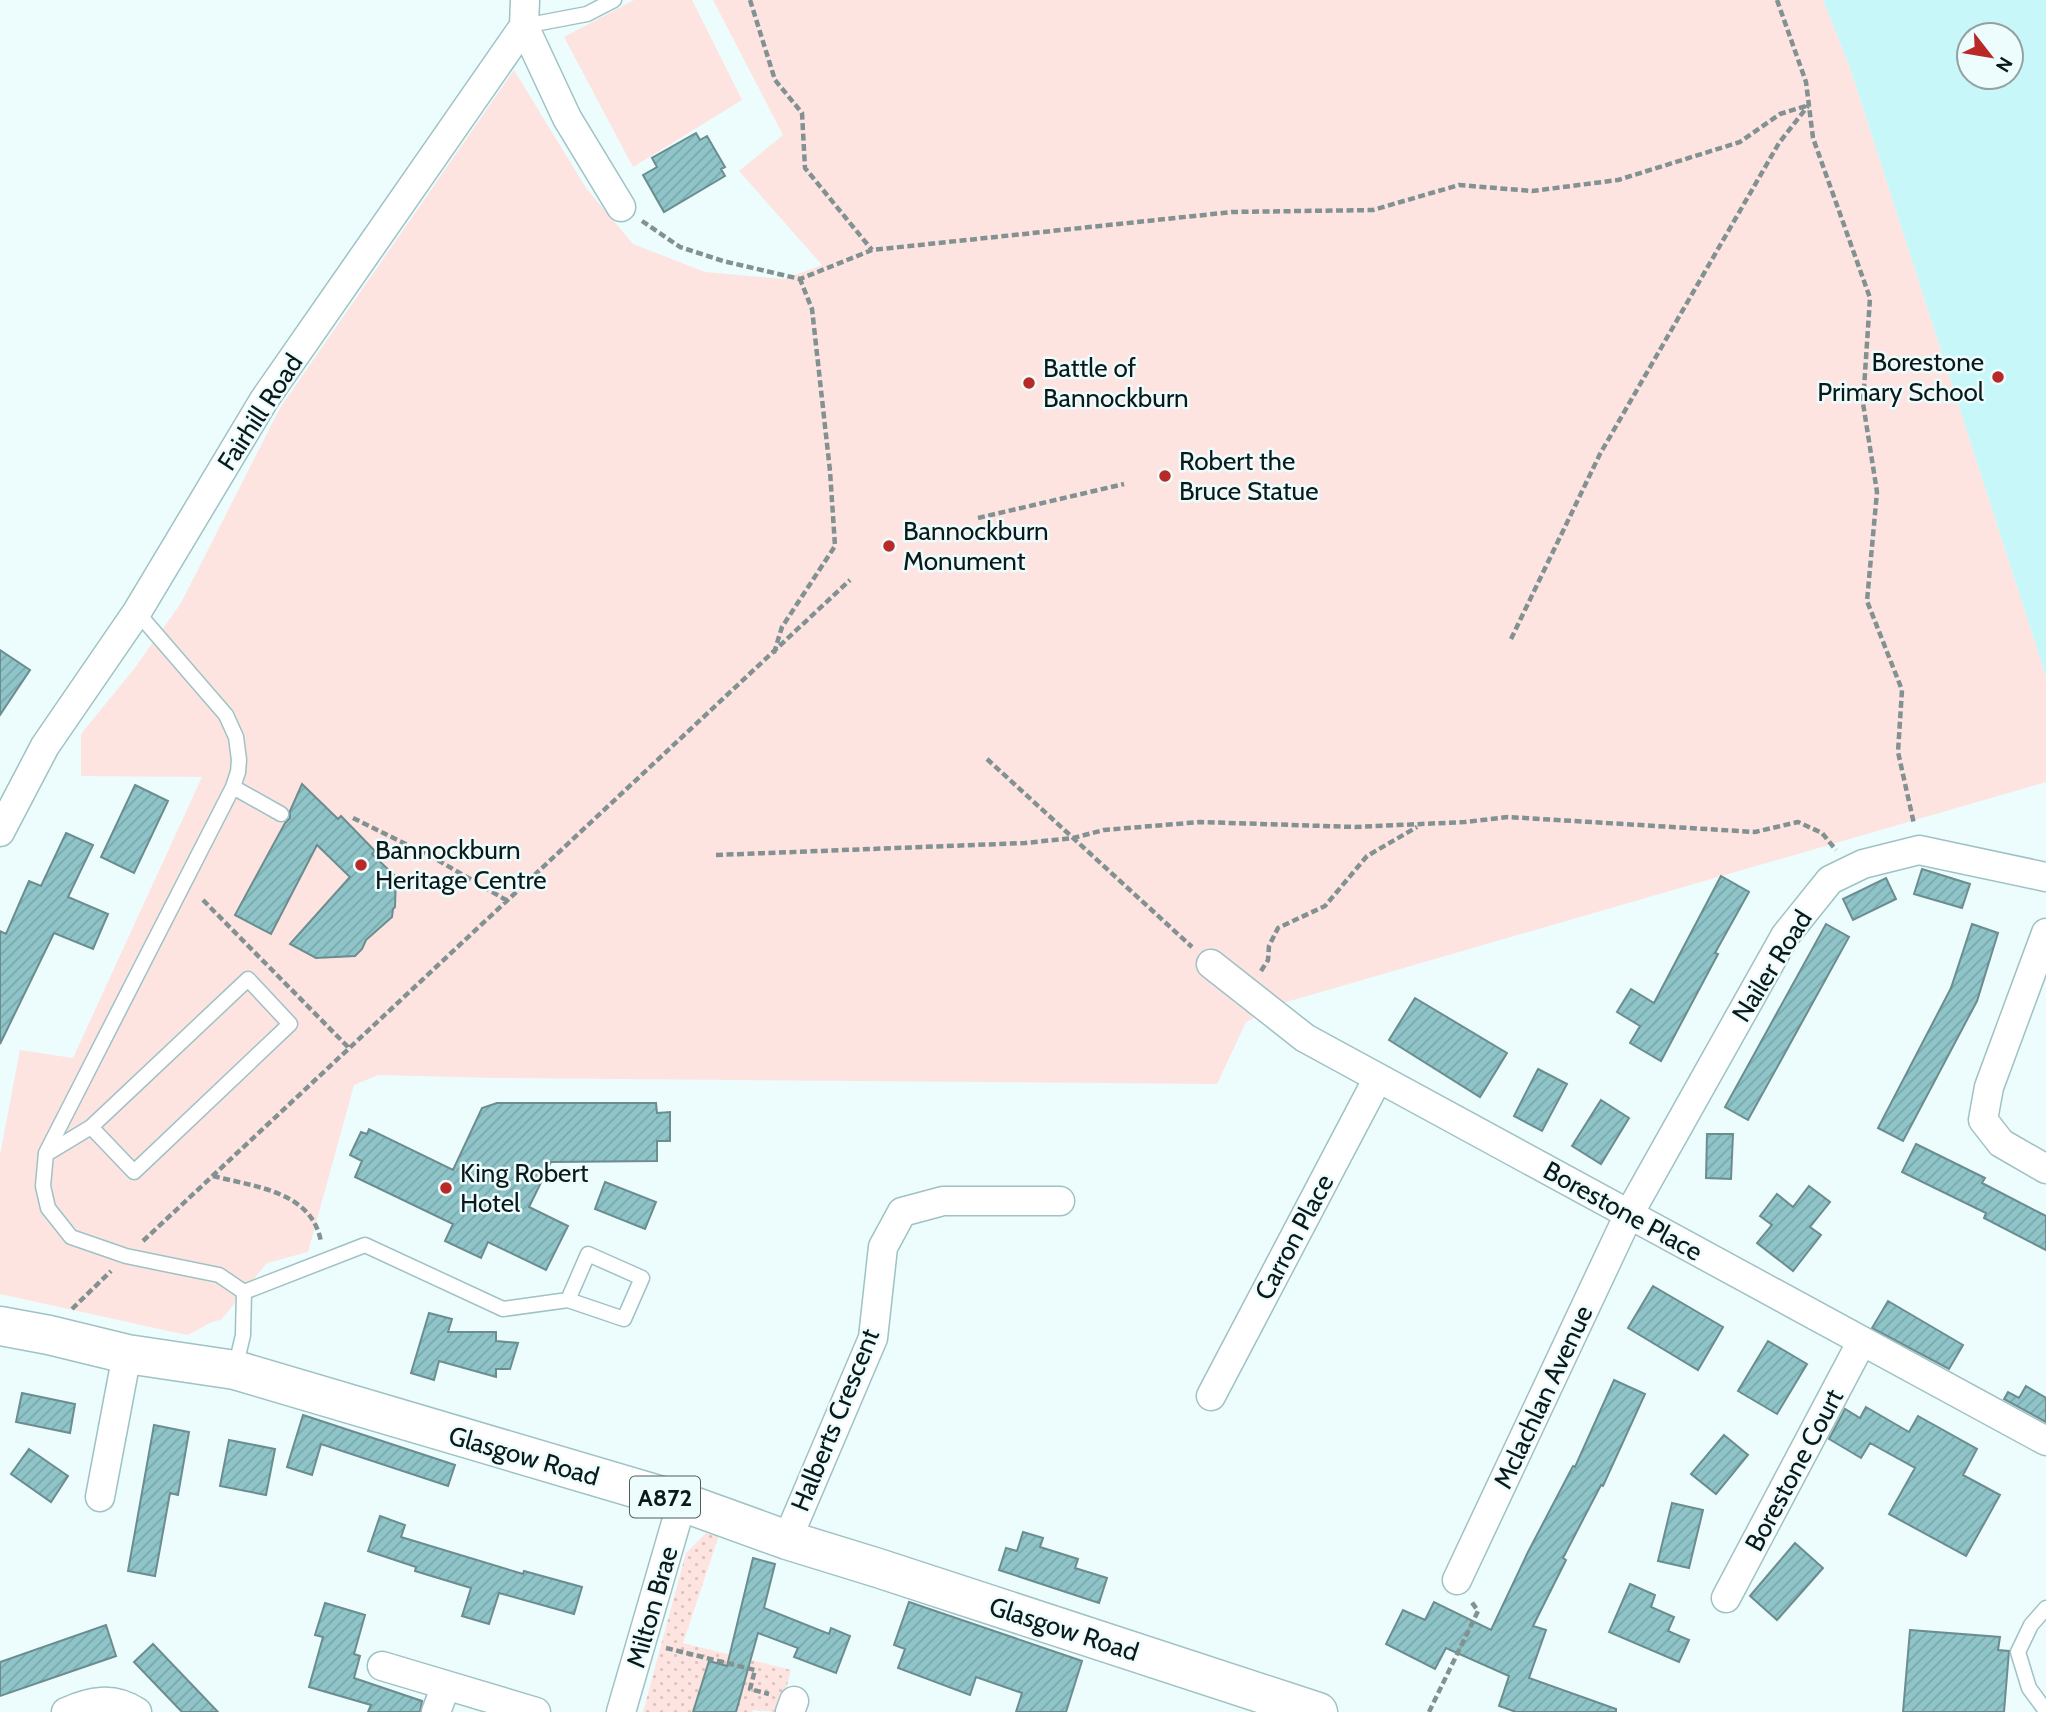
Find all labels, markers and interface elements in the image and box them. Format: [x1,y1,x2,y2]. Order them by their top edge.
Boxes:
north arrow [1955,21,2025,91]
text: N [1991,53,2017,76]
place label: Borestone Primary School [1817,346,1984,408]
street label: Fairhill Road [211,348,309,476]
place label: Battle of Bannockburn [1043,352,1189,414]
marker: Borestone Primary School [1990,369,2006,385]
marker: Battle of Bannockburn [1021,375,1037,391]
place label: Robert the Bruce Statue [1179,445,1318,507]
marker: Robert the Bruce Statue [1157,468,1173,484]
place label: Bannockburn Monument [903,515,1049,577]
marker: Bannockburn Monument [881,538,897,554]
place label: Bannockburn Heritage Centre [375,834,547,896]
marker: Bannockburn Heritage Centre [353,857,369,873]
street label: Nailer Road [1725,904,1819,1028]
street label: Borestone Place [1538,1154,1708,1268]
place label: King Robert Hotel [460,1157,589,1219]
street label: Carron Place [1248,1169,1340,1305]
marker: King Robert Hotel [438,1180,454,1196]
street label: Mclachlan Avenue [1487,1300,1599,1494]
street label: Halberts Crescent [784,1324,886,1516]
street label: Borestone Court [1738,1383,1850,1557]
street label: Glasgow Road [445,1419,603,1493]
road number: A872 [630,1476,700,1518]
street label: Milton Brae [619,1543,685,1671]
street label: Glasgow Road [985,1590,1143,1668]

